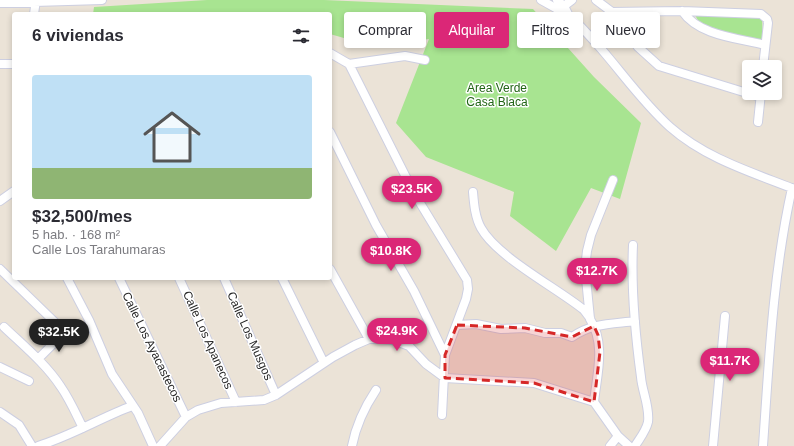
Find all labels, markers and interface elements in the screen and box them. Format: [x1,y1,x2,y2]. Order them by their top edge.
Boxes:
chip: Comprar [344,12,426,48]
chip: Alquilar [434,12,509,48]
chip: Filtros [517,12,583,48]
chip: Nuevo [591,12,660,48]
icon: filters [290,25,312,47]
text: 6 viviendas [32,26,124,45]
map controls [742,60,782,100]
button: layers [742,60,782,100]
park label: Area Verde Casa Blaca [466,81,528,109]
icon: home [136,101,208,173]
pin: $23.5K [379,176,445,210]
text: $23.5K [391,181,433,196]
text: $32,500/mes [32,207,132,226]
text: 5 hab. · 168 m² [32,227,120,242]
pin: $10.8K [358,238,424,272]
text: Calle Los Tarahumaras [32,242,165,257]
text: $10.8K [370,243,412,258]
pin: $12.7K [564,258,630,292]
text: $12.7K [576,263,618,278]
street label: Calle Los Apanecos [180,289,236,391]
street label: Calle Los Ayacastecos [119,290,185,404]
street label: Calle Los Musgos [224,290,276,382]
pin: $24.9K [364,318,430,352]
pin: $32.5K [26,319,92,353]
text: $24.9K [376,323,418,338]
text: $32.5K [38,324,80,339]
pin: $11.7K [697,348,763,382]
text: $11.7K [709,353,751,368]

